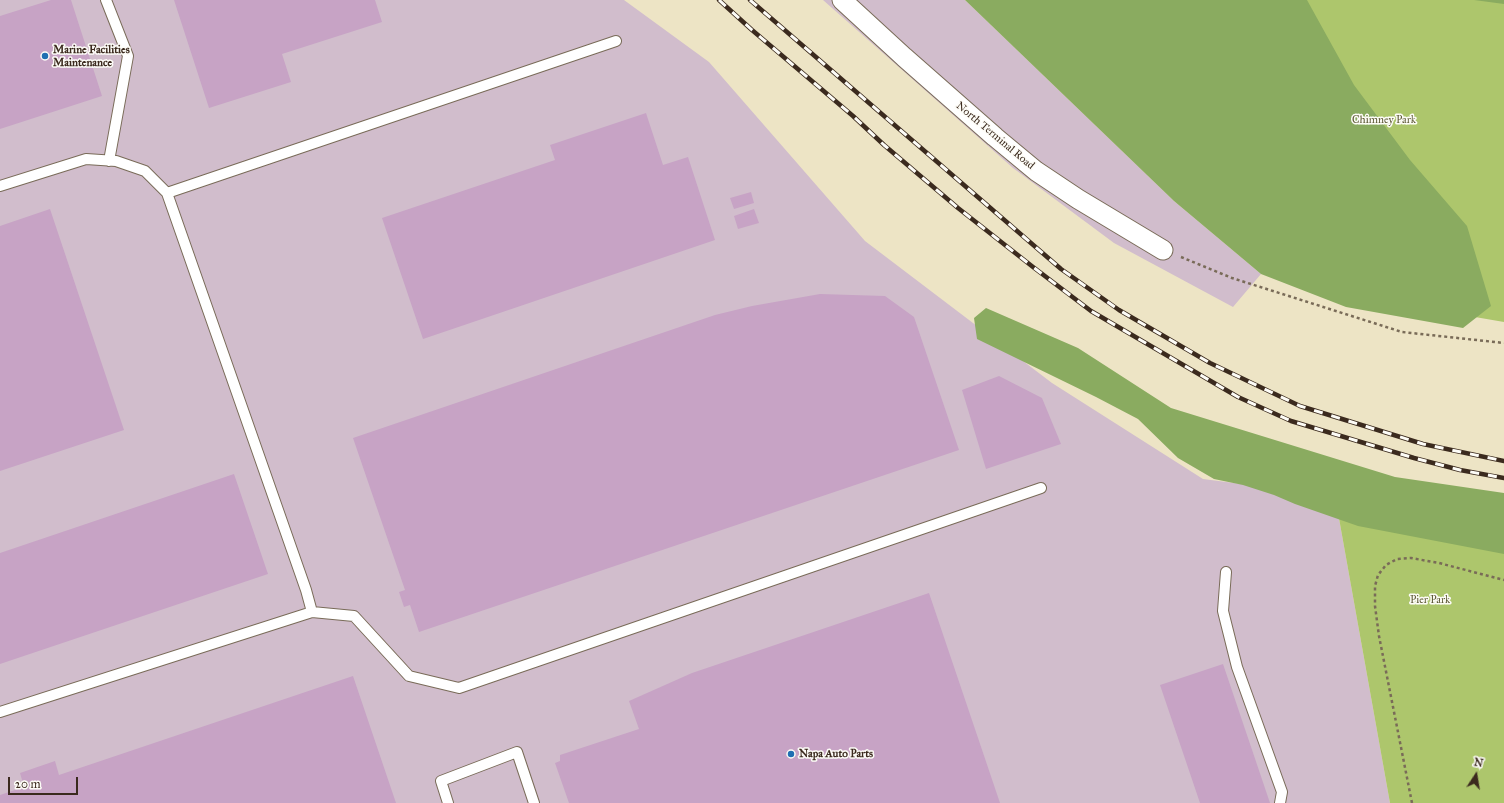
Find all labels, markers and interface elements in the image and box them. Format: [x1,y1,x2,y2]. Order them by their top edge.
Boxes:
place label: Marine Facilities Maintenance [53,43,130,69]
marker: Marine Facilities Maintenance [40,51,50,61]
street label: North Terminal Road [953,99,1037,173]
park label: Chimney Park [1352,113,1416,127]
park label: Pier Park [1410,593,1450,607]
place label: Napa Auto Parts [799,747,873,761]
marker: Napa Auto Parts [786,749,796,759]
north arrow [1456,755,1496,795]
text: N [1473,755,1485,770]
scale bar [10,769,80,795]
text: 20 m [15,777,41,791]

